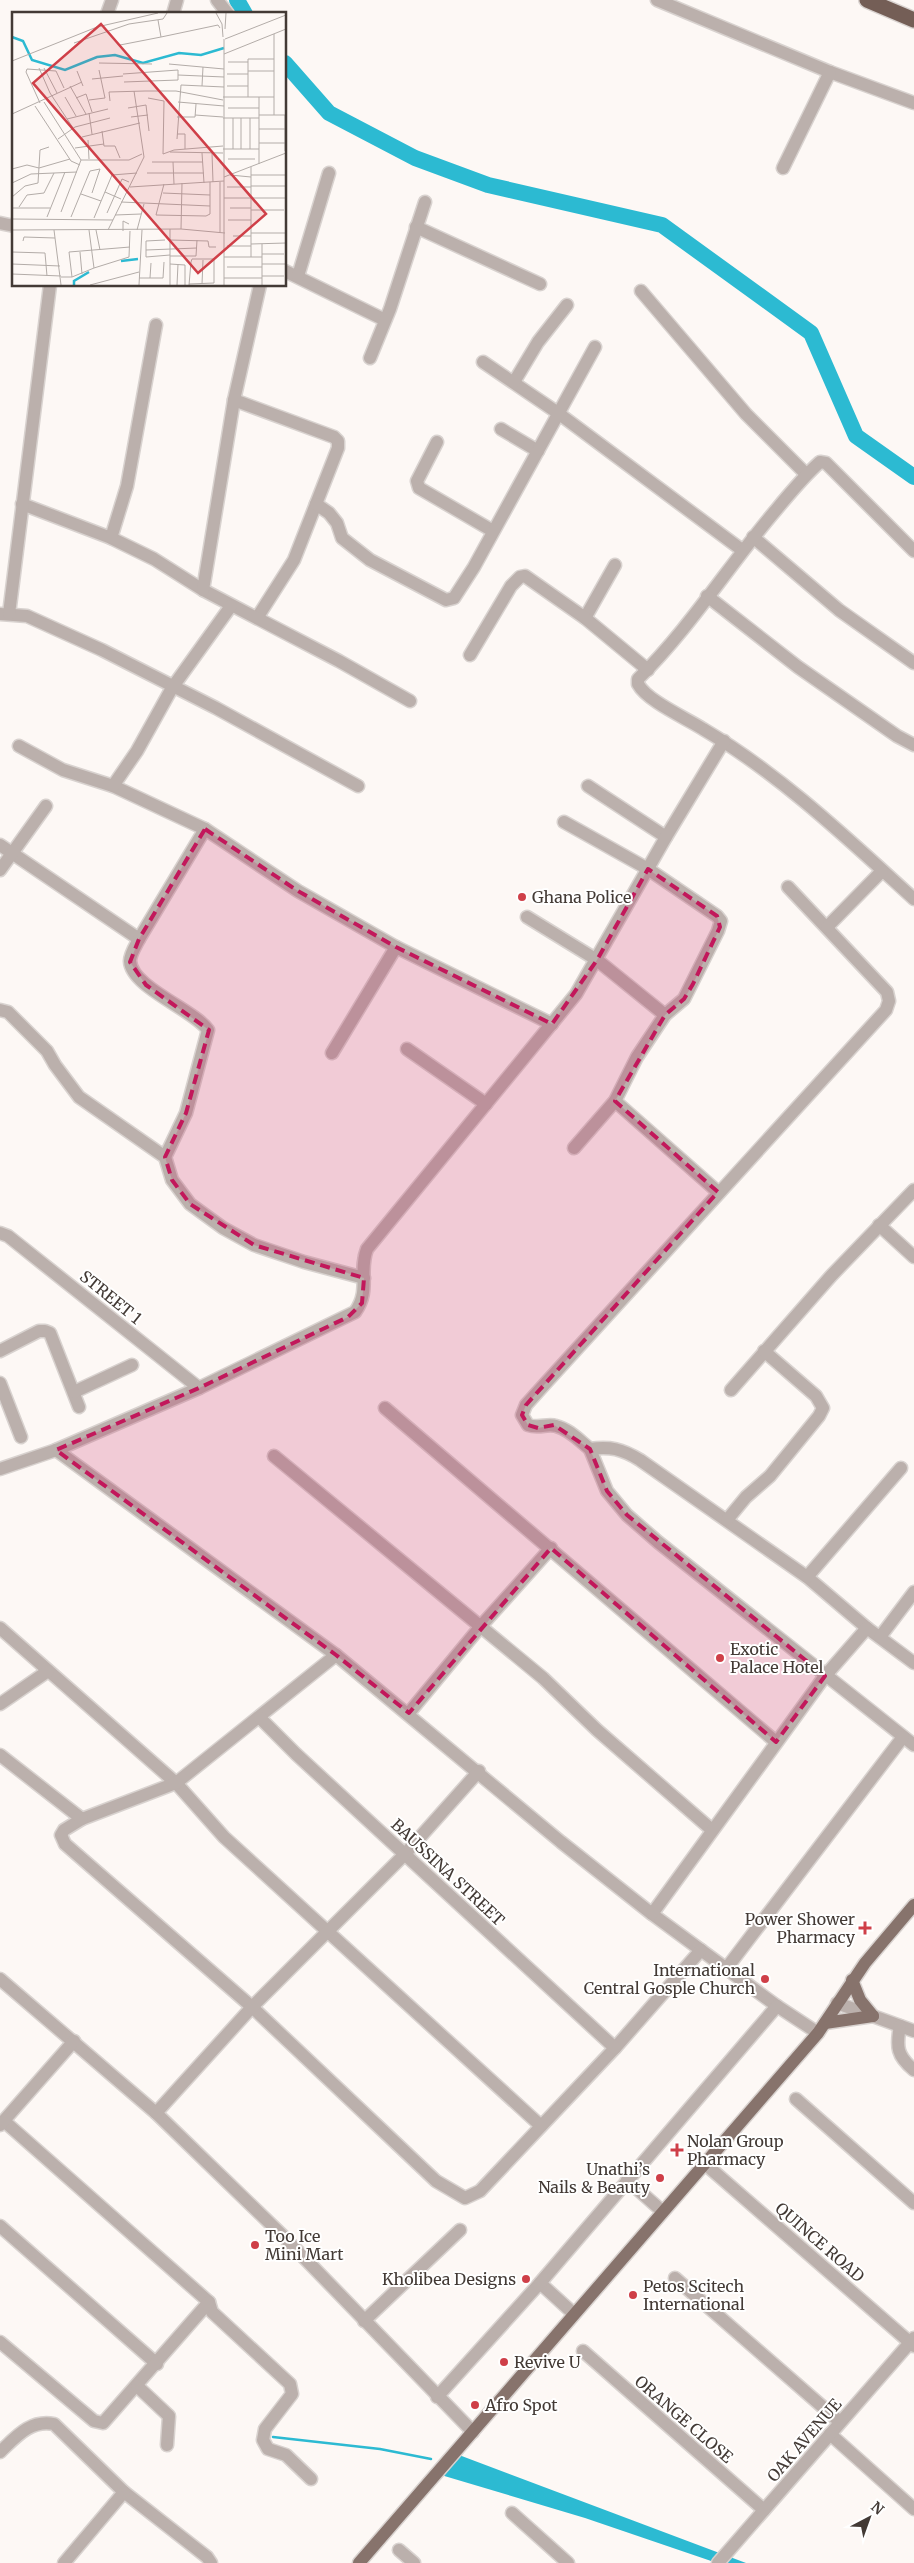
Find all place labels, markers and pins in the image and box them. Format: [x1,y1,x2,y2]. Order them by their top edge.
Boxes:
place label: Ghana Police [532,887,631,907]
marker: Ghana Police [516,891,528,903]
place label: Exotic Palace Hotel [730,1639,824,1677]
marker: Exotic Palace Hotel [714,1652,726,1664]
place label: Power Shower Pharmacy [745,1909,856,1947]
marker: Power Shower Pharmacy [859,1922,871,1934]
place label: International Central Gosple Church [584,1960,755,1998]
marker: International Central Gosple Church [759,1973,771,1985]
place label: Nolan Group Pharmacy [687,2131,784,2169]
marker: Nolan Group Pharmacy [671,2144,683,2156]
place label: Unathi’s Nails & Beauty [538,2159,651,2197]
marker: Unathi’s Nails & Beauty [654,2172,666,2184]
place label: Too Ice Mini Mart [265,2226,344,2264]
marker: Too Ice Mini Mart [249,2239,261,2251]
place label: Kholibea Designs [382,2269,516,2289]
marker: Kholibea Designs [520,2273,532,2285]
place label: Petos Scitech International [643,2276,745,2314]
marker: Petos Scitech International [627,2289,639,2301]
place label: Revive U [514,2352,581,2372]
marker: Revive U [498,2356,510,2368]
place label: Afro Spot [484,2395,558,2415]
marker: Afro Spot [469,2399,481,2411]

